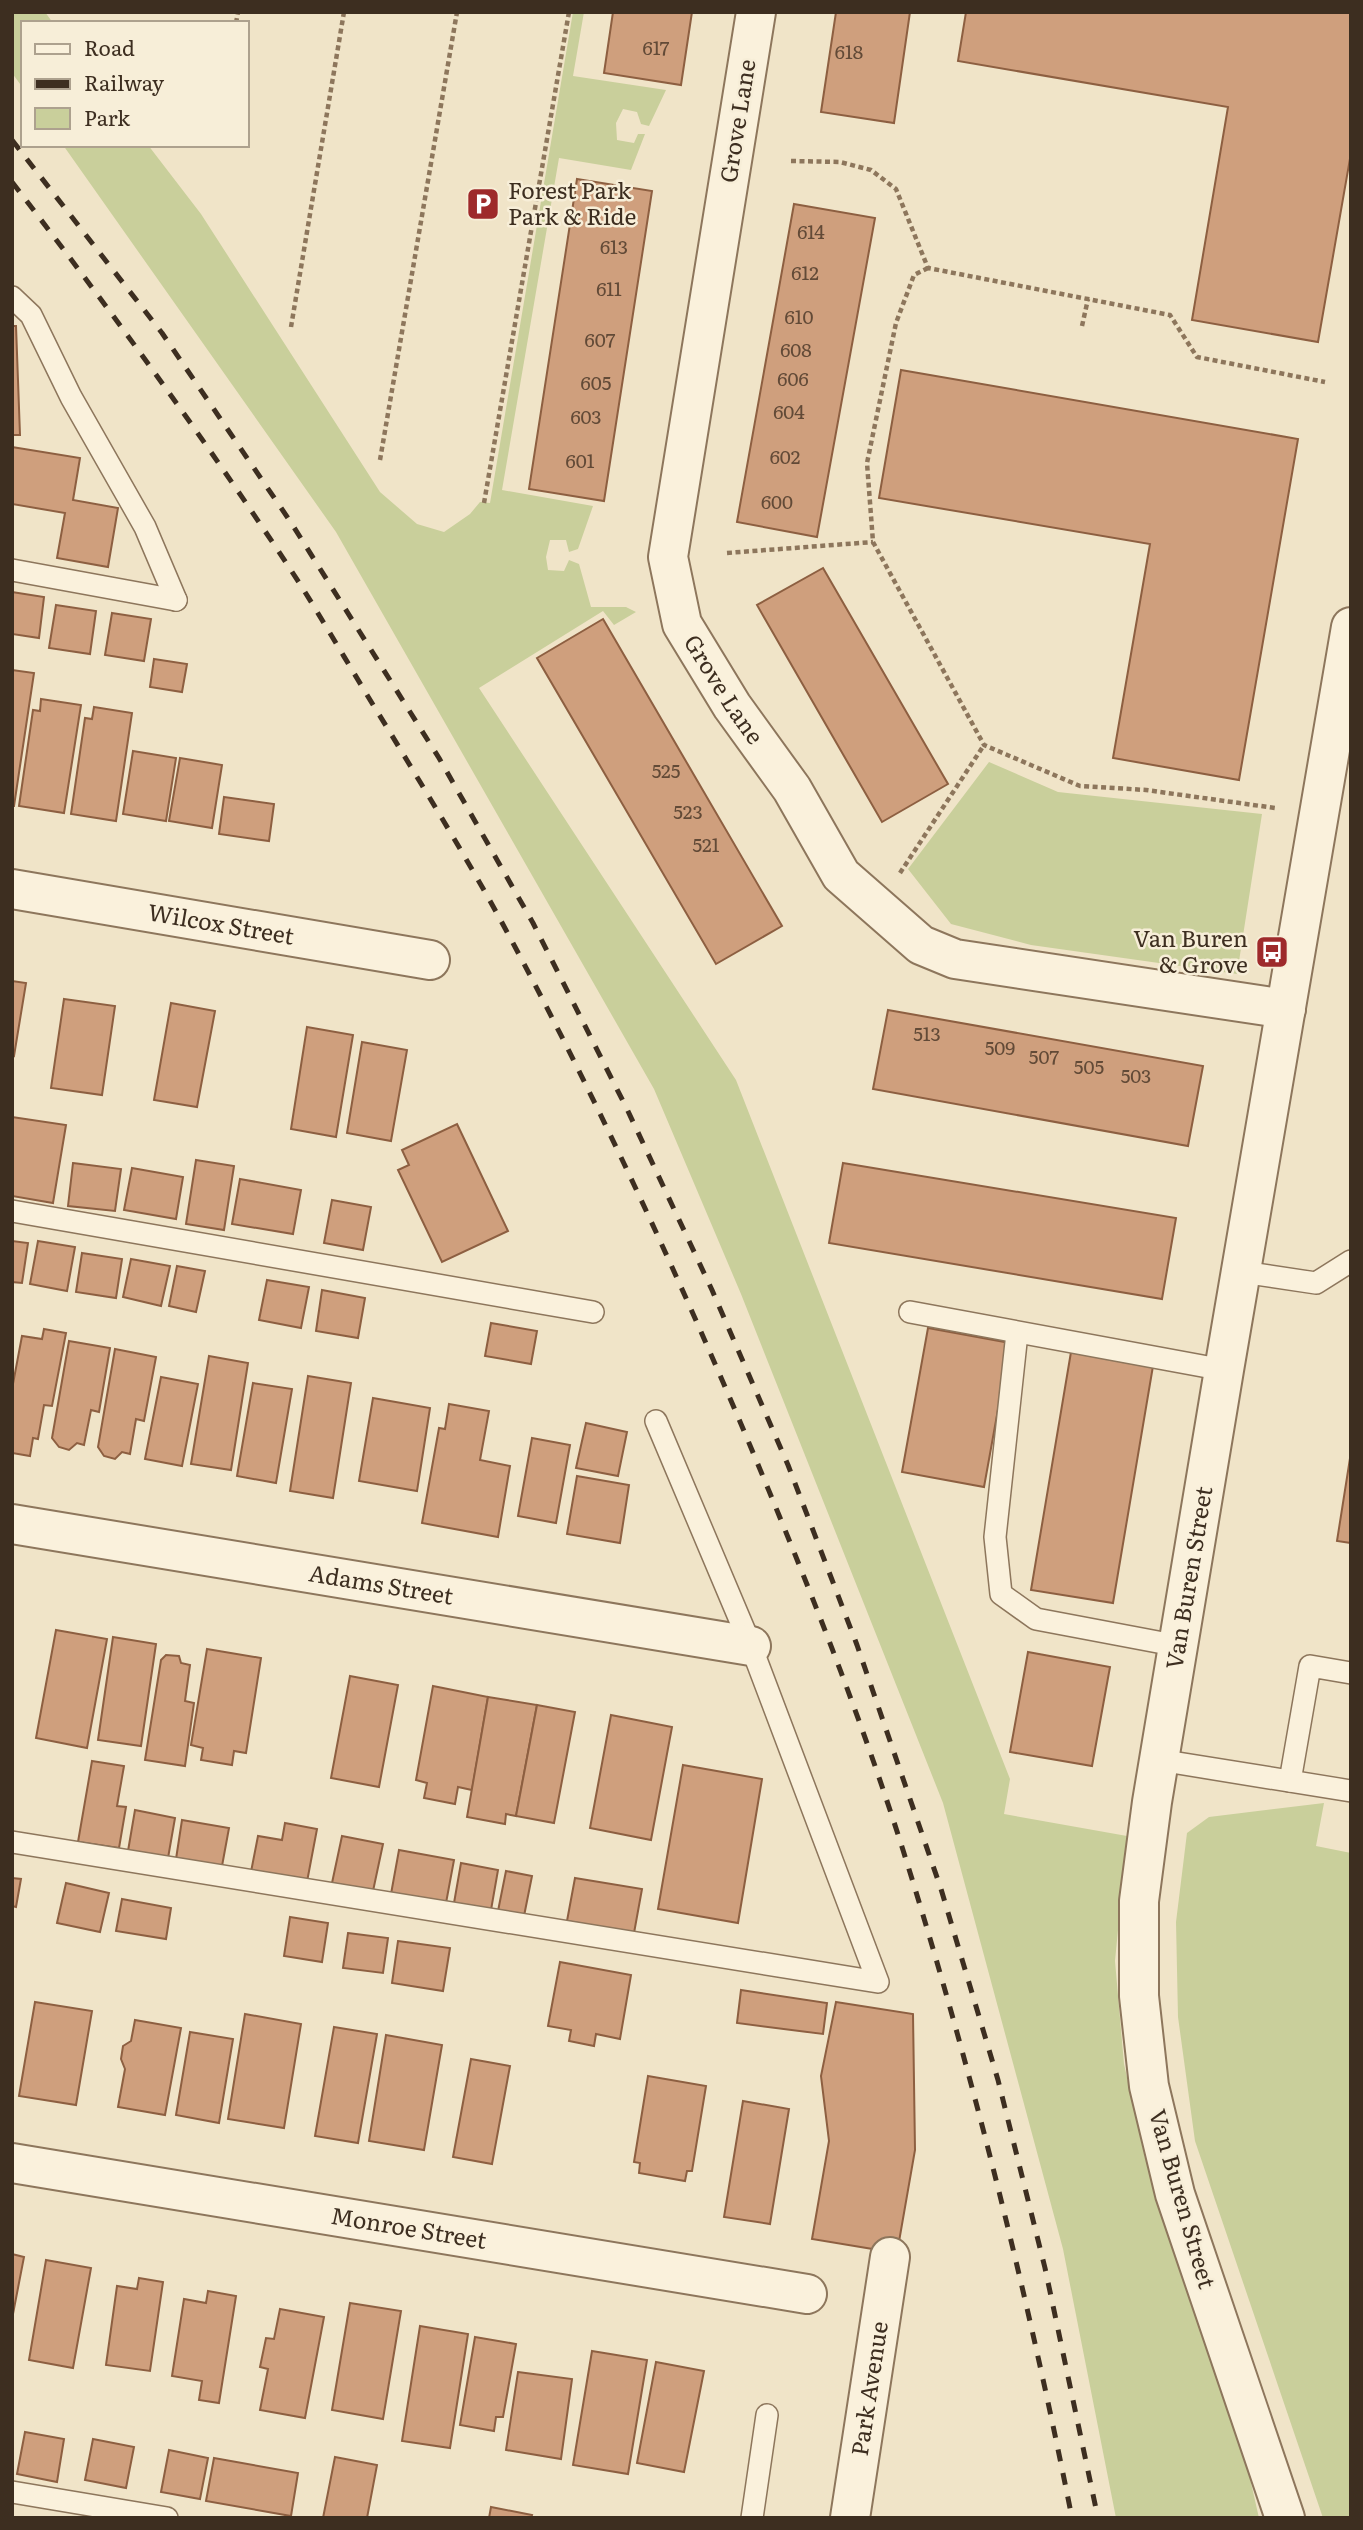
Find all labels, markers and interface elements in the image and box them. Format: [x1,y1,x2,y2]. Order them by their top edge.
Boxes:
legend [21,21,248,147]
text: Road [84,31,135,62]
house number: 617 [643,33,670,61]
house number: 618 [835,37,863,65]
street label: Grove Lane [709,56,763,185]
text: Railway [84,66,165,97]
text: Park [84,101,130,132]
place label: Forest Park Park & Ride [508,172,636,232]
parking icon: Forest Park Park & Ride [464,185,502,223]
house number: 614 [797,217,825,245]
house number: 613 [600,232,628,260]
house number: 612 [791,258,819,286]
house number: 611 [596,274,622,302]
house number: 610 [785,302,813,330]
house number: 607 [585,325,616,353]
house number: 608 [780,335,812,363]
house number: 606 [777,364,809,392]
house number: 605 [581,368,612,396]
house number: 604 [773,397,805,425]
house number: 603 [570,402,602,430]
house number: 602 [770,442,800,470]
house number: 601 [566,446,595,474]
house number: 600 [761,487,793,515]
street label: Grove Lane [677,627,773,750]
house number: 525 [652,756,681,784]
house number: 523 [673,797,703,825]
house number: 521 [693,830,720,858]
street label: Wilcox Street [146,893,298,952]
place label: Van Buren & Grove [1133,920,1248,980]
bus stop icon: Van Buren & Grove [1253,933,1291,971]
house number: 513 [913,1019,941,1047]
house number: 509 [985,1033,1015,1061]
house number: 507 [1029,1042,1059,1070]
house number: 505 [1074,1052,1104,1080]
house number: 503 [1121,1061,1151,1089]
street label: Van Buren Street [1155,1483,1220,1672]
street label: Adams Street [307,1554,457,1612]
street label: Van Buren Street [1142,2105,1226,2293]
street label: Monroe Street [329,2197,490,2256]
street label: Park Avenue [841,2318,895,2458]

